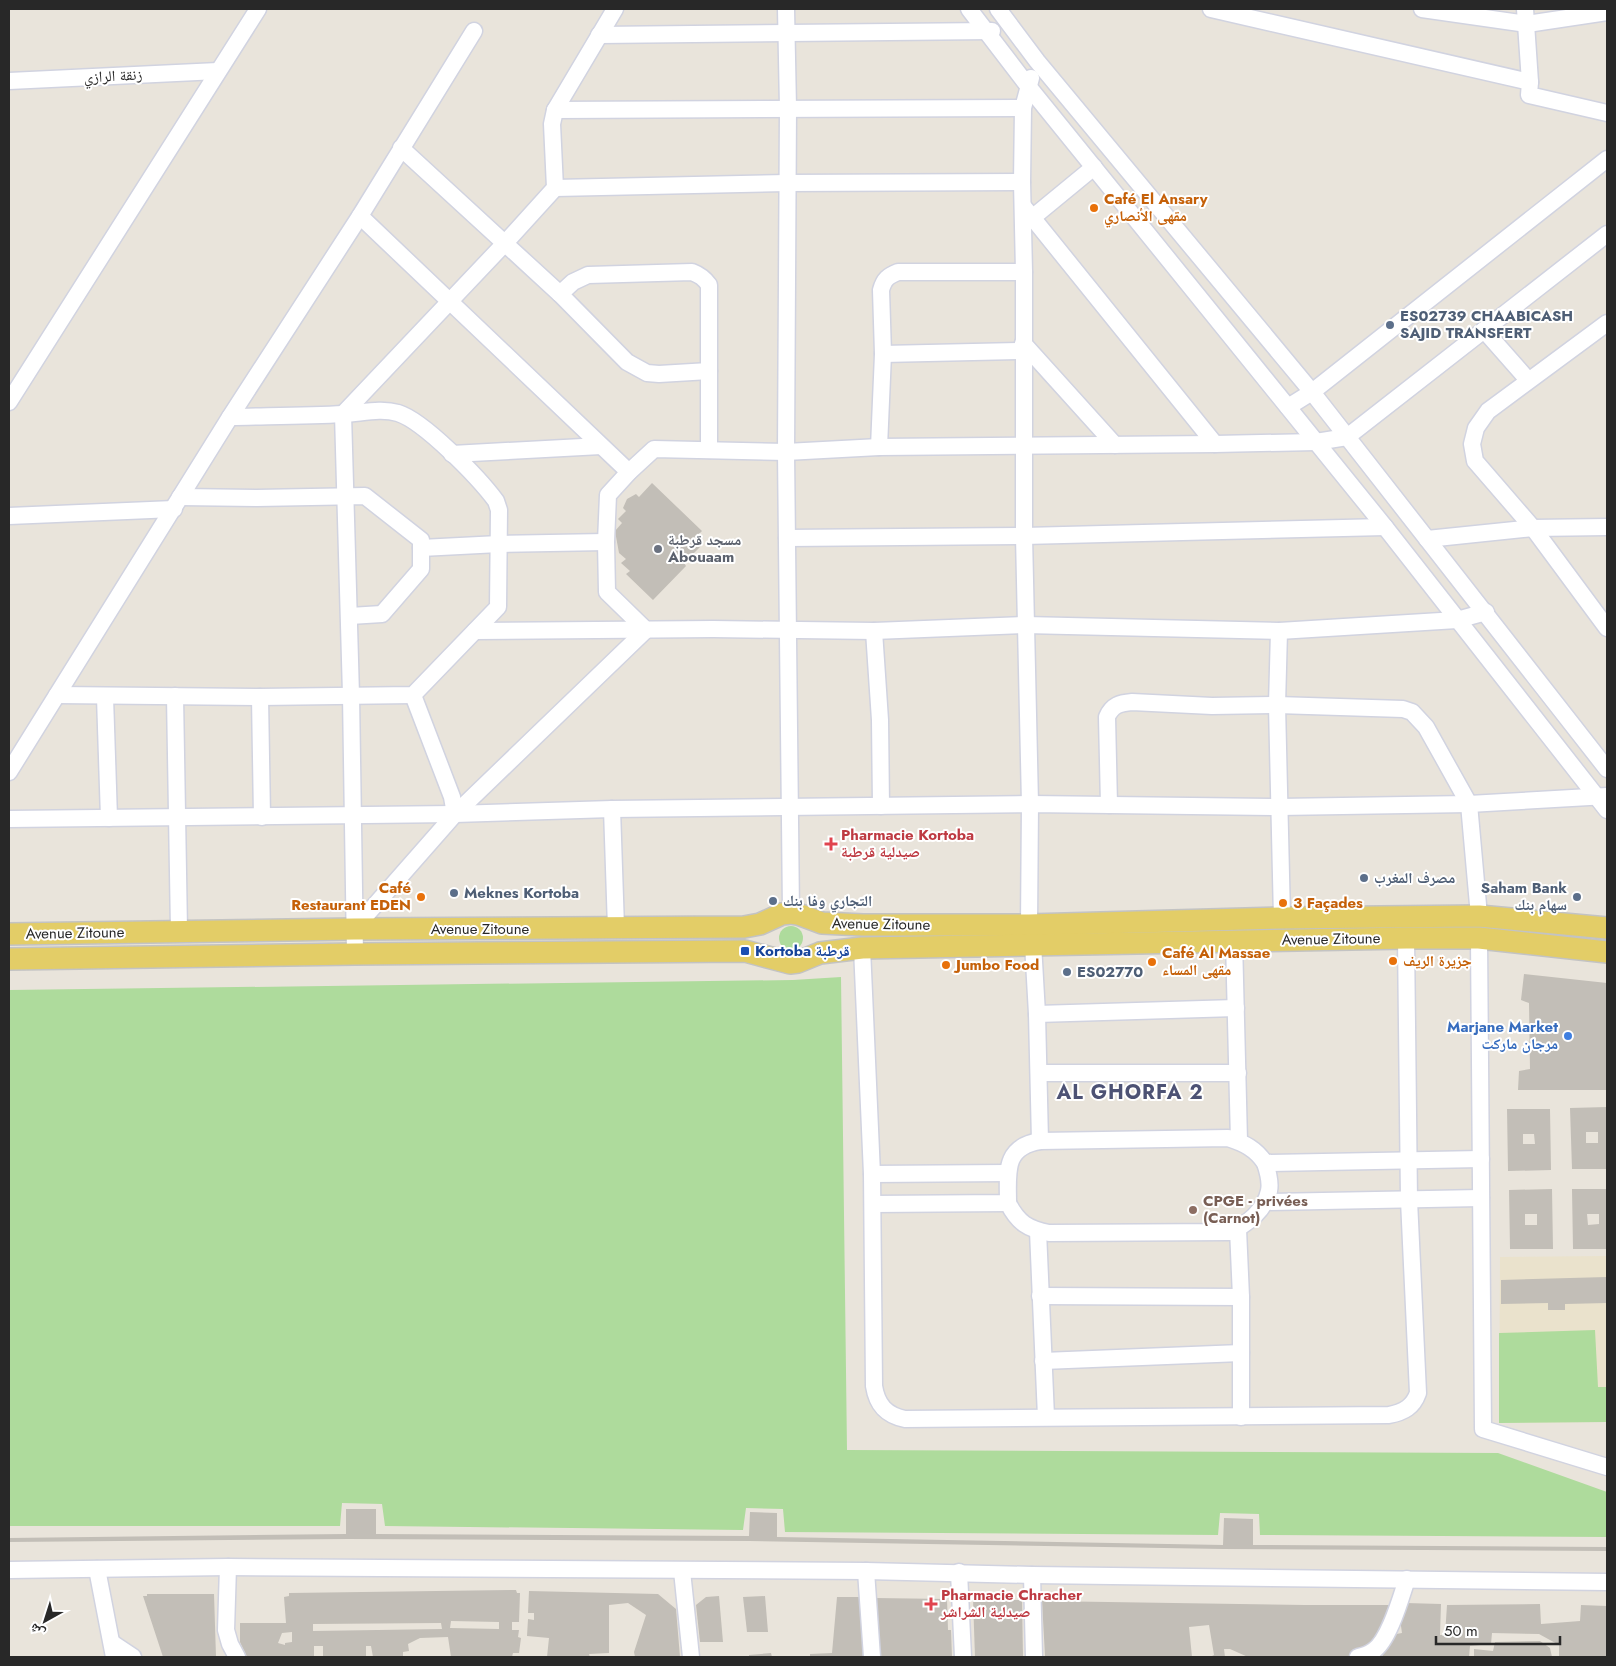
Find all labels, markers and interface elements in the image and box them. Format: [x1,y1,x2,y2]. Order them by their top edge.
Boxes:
street label: زنقة الرازي [83,63,143,89]
place label: Café El Ansary مقهى الأنصاري [1104,188,1208,228]
marker: Café El Ansary مقهى الأنصاري [1088,202,1100,214]
place label: ES02739 CHAABICASH SAJID TRANSFERT [1400,305,1573,344]
marker: ES02739 CHAABICASH SAJID TRANSFERT [1384,319,1396,331]
place label: مسجد قرطبة Abouaam [667,529,741,568]
marker: مسجد قرطبة Abouaam [652,543,664,555]
place label: Pharmacie Kortoba صيدلية قرطبة [841,824,974,863]
marker: Pharmacie Kortoba صيدلية قرطبة [825,838,837,850]
place label: مصرف المغرب [1374,867,1455,889]
marker: مصرف المغرب [1358,872,1370,884]
place label: Café Restaurant EDEN [291,877,411,916]
place label: Saham Bank سهام بنك [1481,877,1567,916]
place label: Meknes Kortoba [464,882,579,904]
marker: Meknes Kortoba [448,887,460,899]
place label: التجاري وفا بنك [783,890,872,913]
marker: Café Restaurant EDEN [415,891,427,903]
marker: Saham Bank سهام بنك [1571,891,1583,903]
place label: 3 Façades [1293,892,1363,914]
marker: التجاري وفا بنك [767,895,779,907]
marker: 3 Façades [1277,897,1289,909]
street label: Avenue Zitoune [832,912,931,936]
street label: Avenue Zitoune [431,918,530,940]
street label: Avenue Zitoune [26,921,125,945]
street label: Avenue Zitoune [1282,927,1381,951]
place label: Kortoba قرطبة [755,940,850,962]
place label: Café Al Massae مقهى المساء [1162,942,1271,981]
marker: Kortoba قرطبة [739,945,751,957]
place label: جزيرة الريف [1403,950,1472,972]
place label: Jumbo Food [953,954,1039,976]
marker: جزيرة الريف [1387,955,1399,967]
marker: Café Al Massae مقهى المساء [1146,956,1158,968]
marker: Jumbo Food [940,959,952,971]
place label: ES02770 [1077,961,1143,983]
marker: ES02770 [1061,966,1073,978]
place label: Marjane Market مرجان ماركت [1447,1016,1558,1055]
marker: Marjane Market مرجان ماركت [1562,1030,1574,1042]
district label: AL GHORFA 2 [1055,1078,1204,1107]
place label: CPGE - privées (Carnot) [1203,1190,1308,1229]
marker: CPGE - privées (Carnot) [1187,1204,1199,1216]
place label: Pharmacie Chracher صيدلية الشراشر [940,1584,1083,1623]
north arrow [20,1596,70,1646]
marker: Pharmacie Chracher صيدلية الشراشر [925,1598,937,1610]
scale bar [1436,1614,1560,1646]
text: ش [25,1619,49,1644]
text: 50 m [1444,1620,1478,1642]

